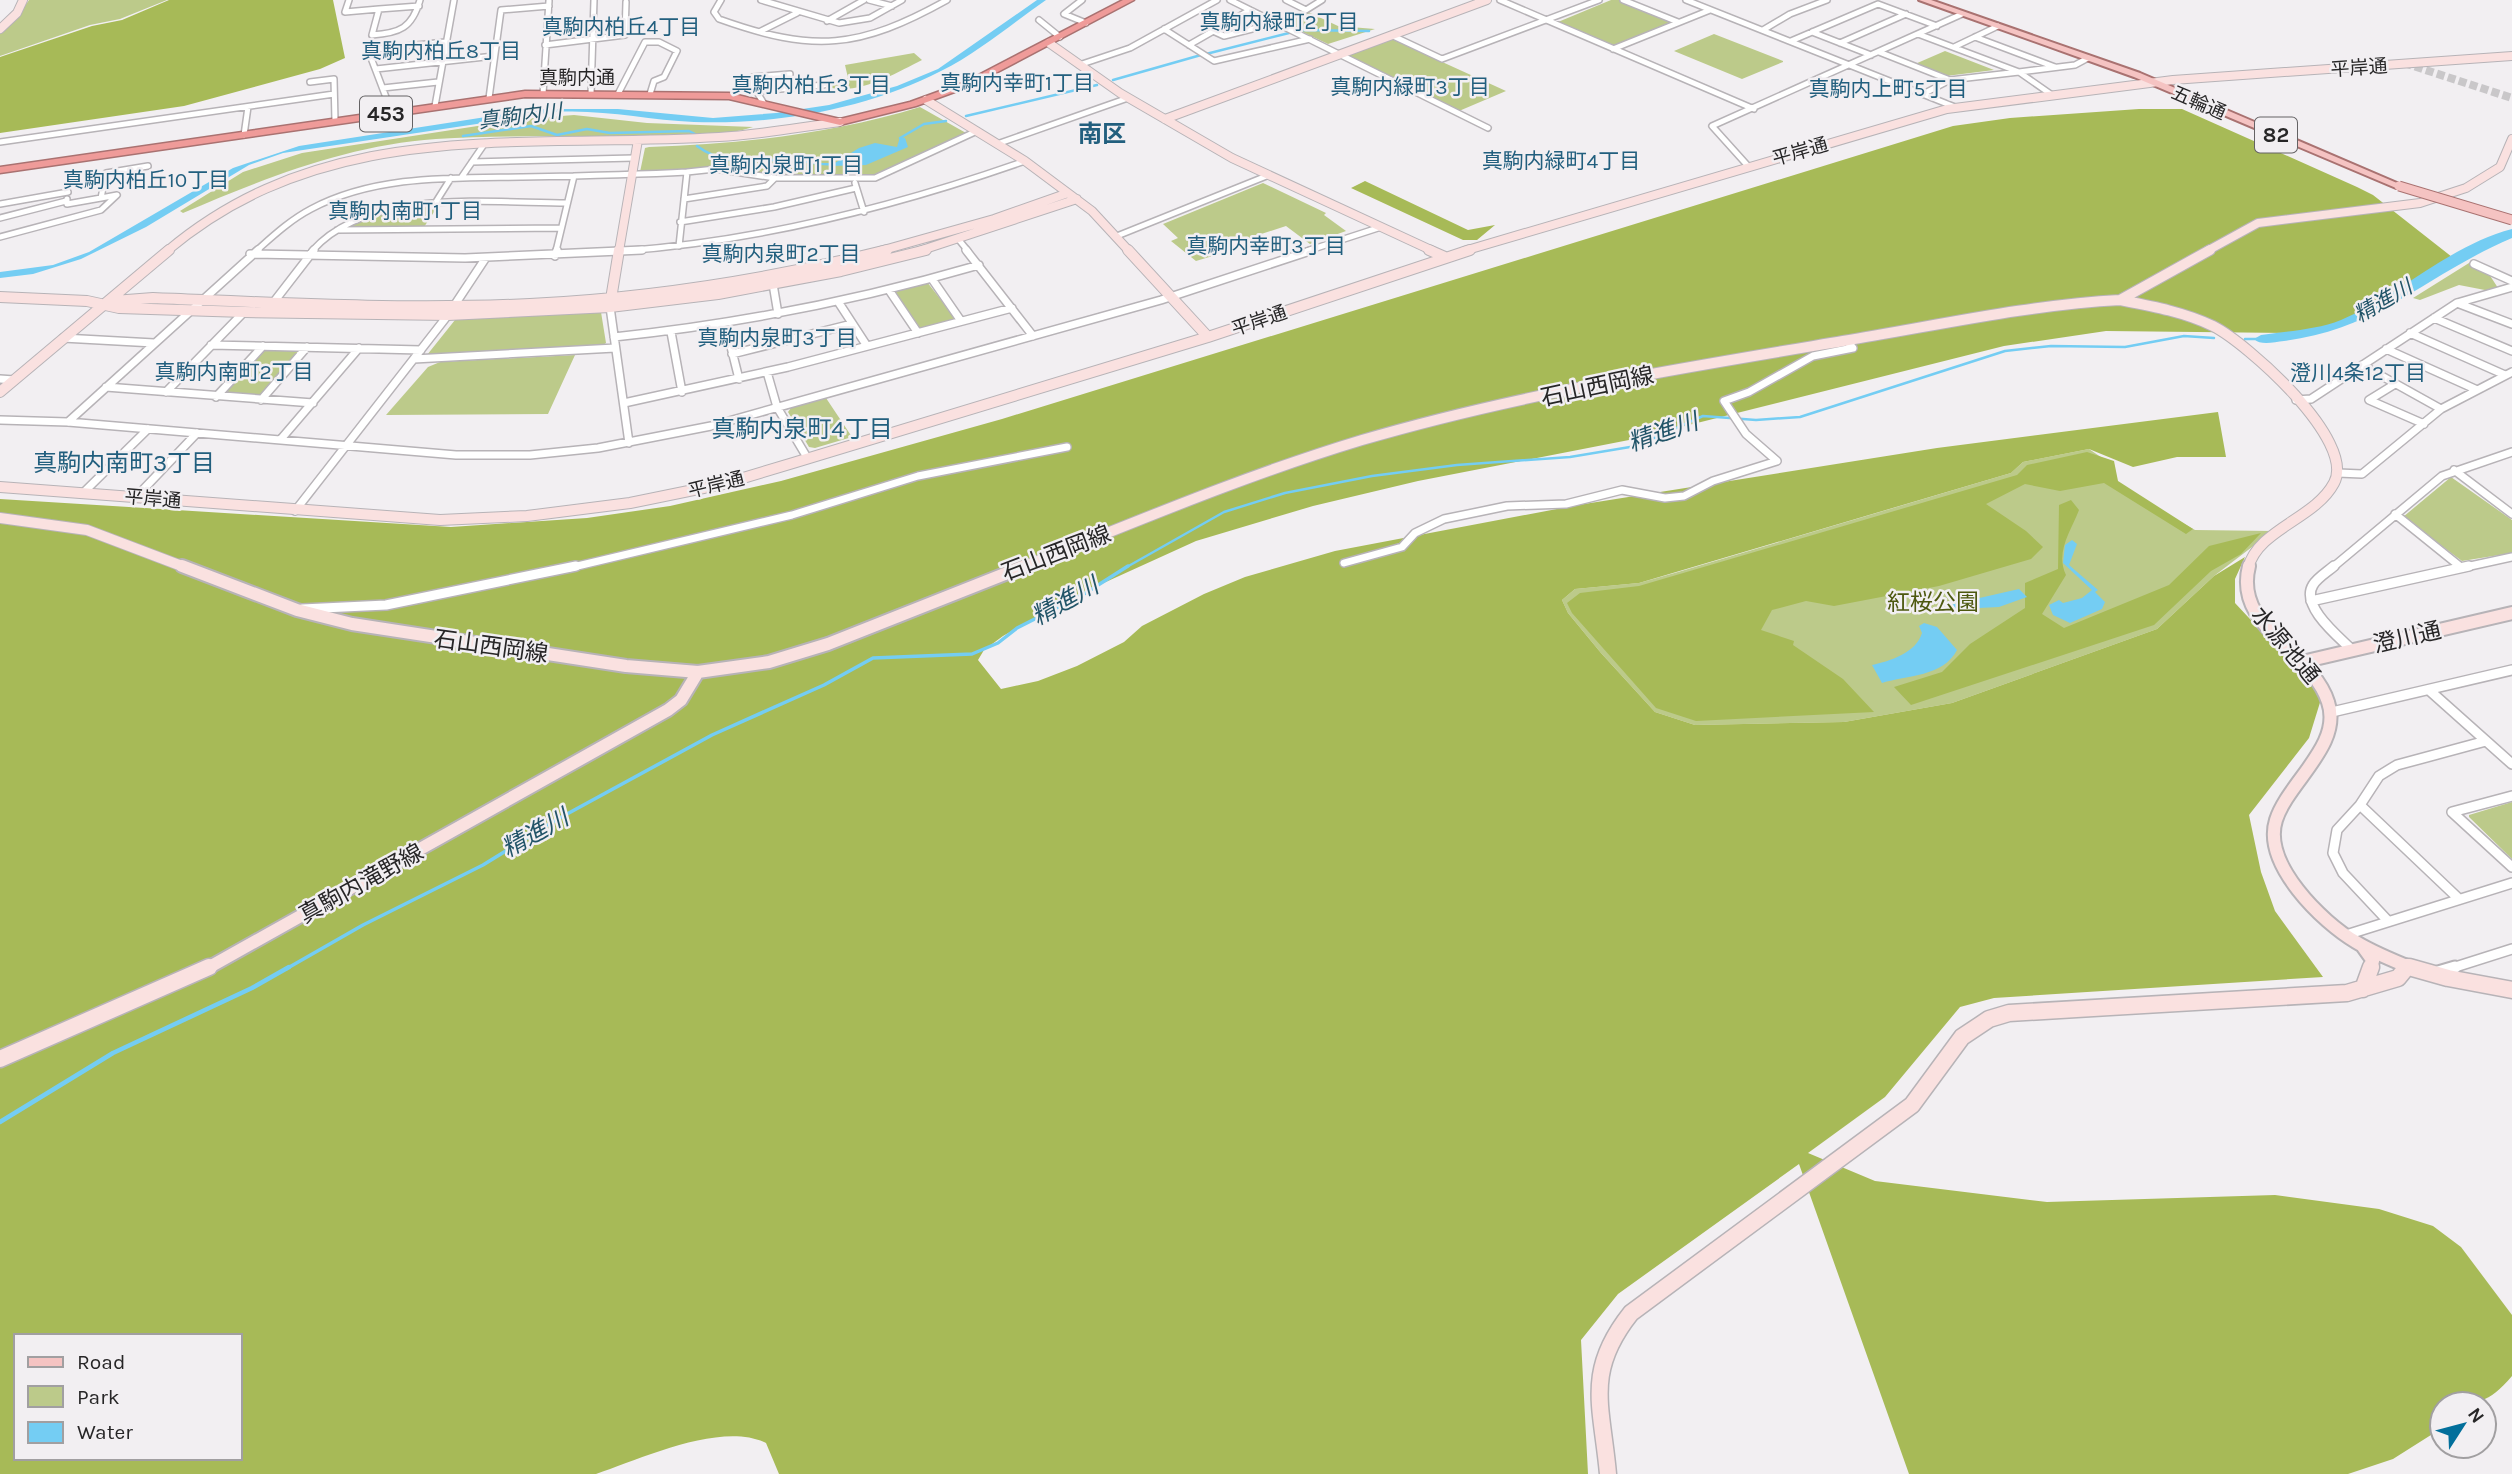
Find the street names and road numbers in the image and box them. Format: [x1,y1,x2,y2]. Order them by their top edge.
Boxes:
street label: 平岸通 [2330,55,2388,81]
street label: 真駒内通 [539,67,615,89]
street label: 五輪通 [2168,82,2229,124]
road number: 453 [360,96,412,132]
road number: 82 [2255,118,2297,152]
street label: 平岸通 [1770,134,1831,170]
street label: 平岸通 [1229,301,1290,341]
street label: 石山西岡線 [1538,361,1656,412]
street label: 平岸通 [686,467,747,503]
street label: 平岸通 [124,486,182,512]
street label: 石山西岡線 [998,520,1115,587]
street label: 水源池通 [2246,601,2326,689]
street label: 澄川通 [2370,617,2444,658]
street label: 石山西岡線 [432,625,550,668]
street label: 真駒内滝野線 [294,838,428,929]

